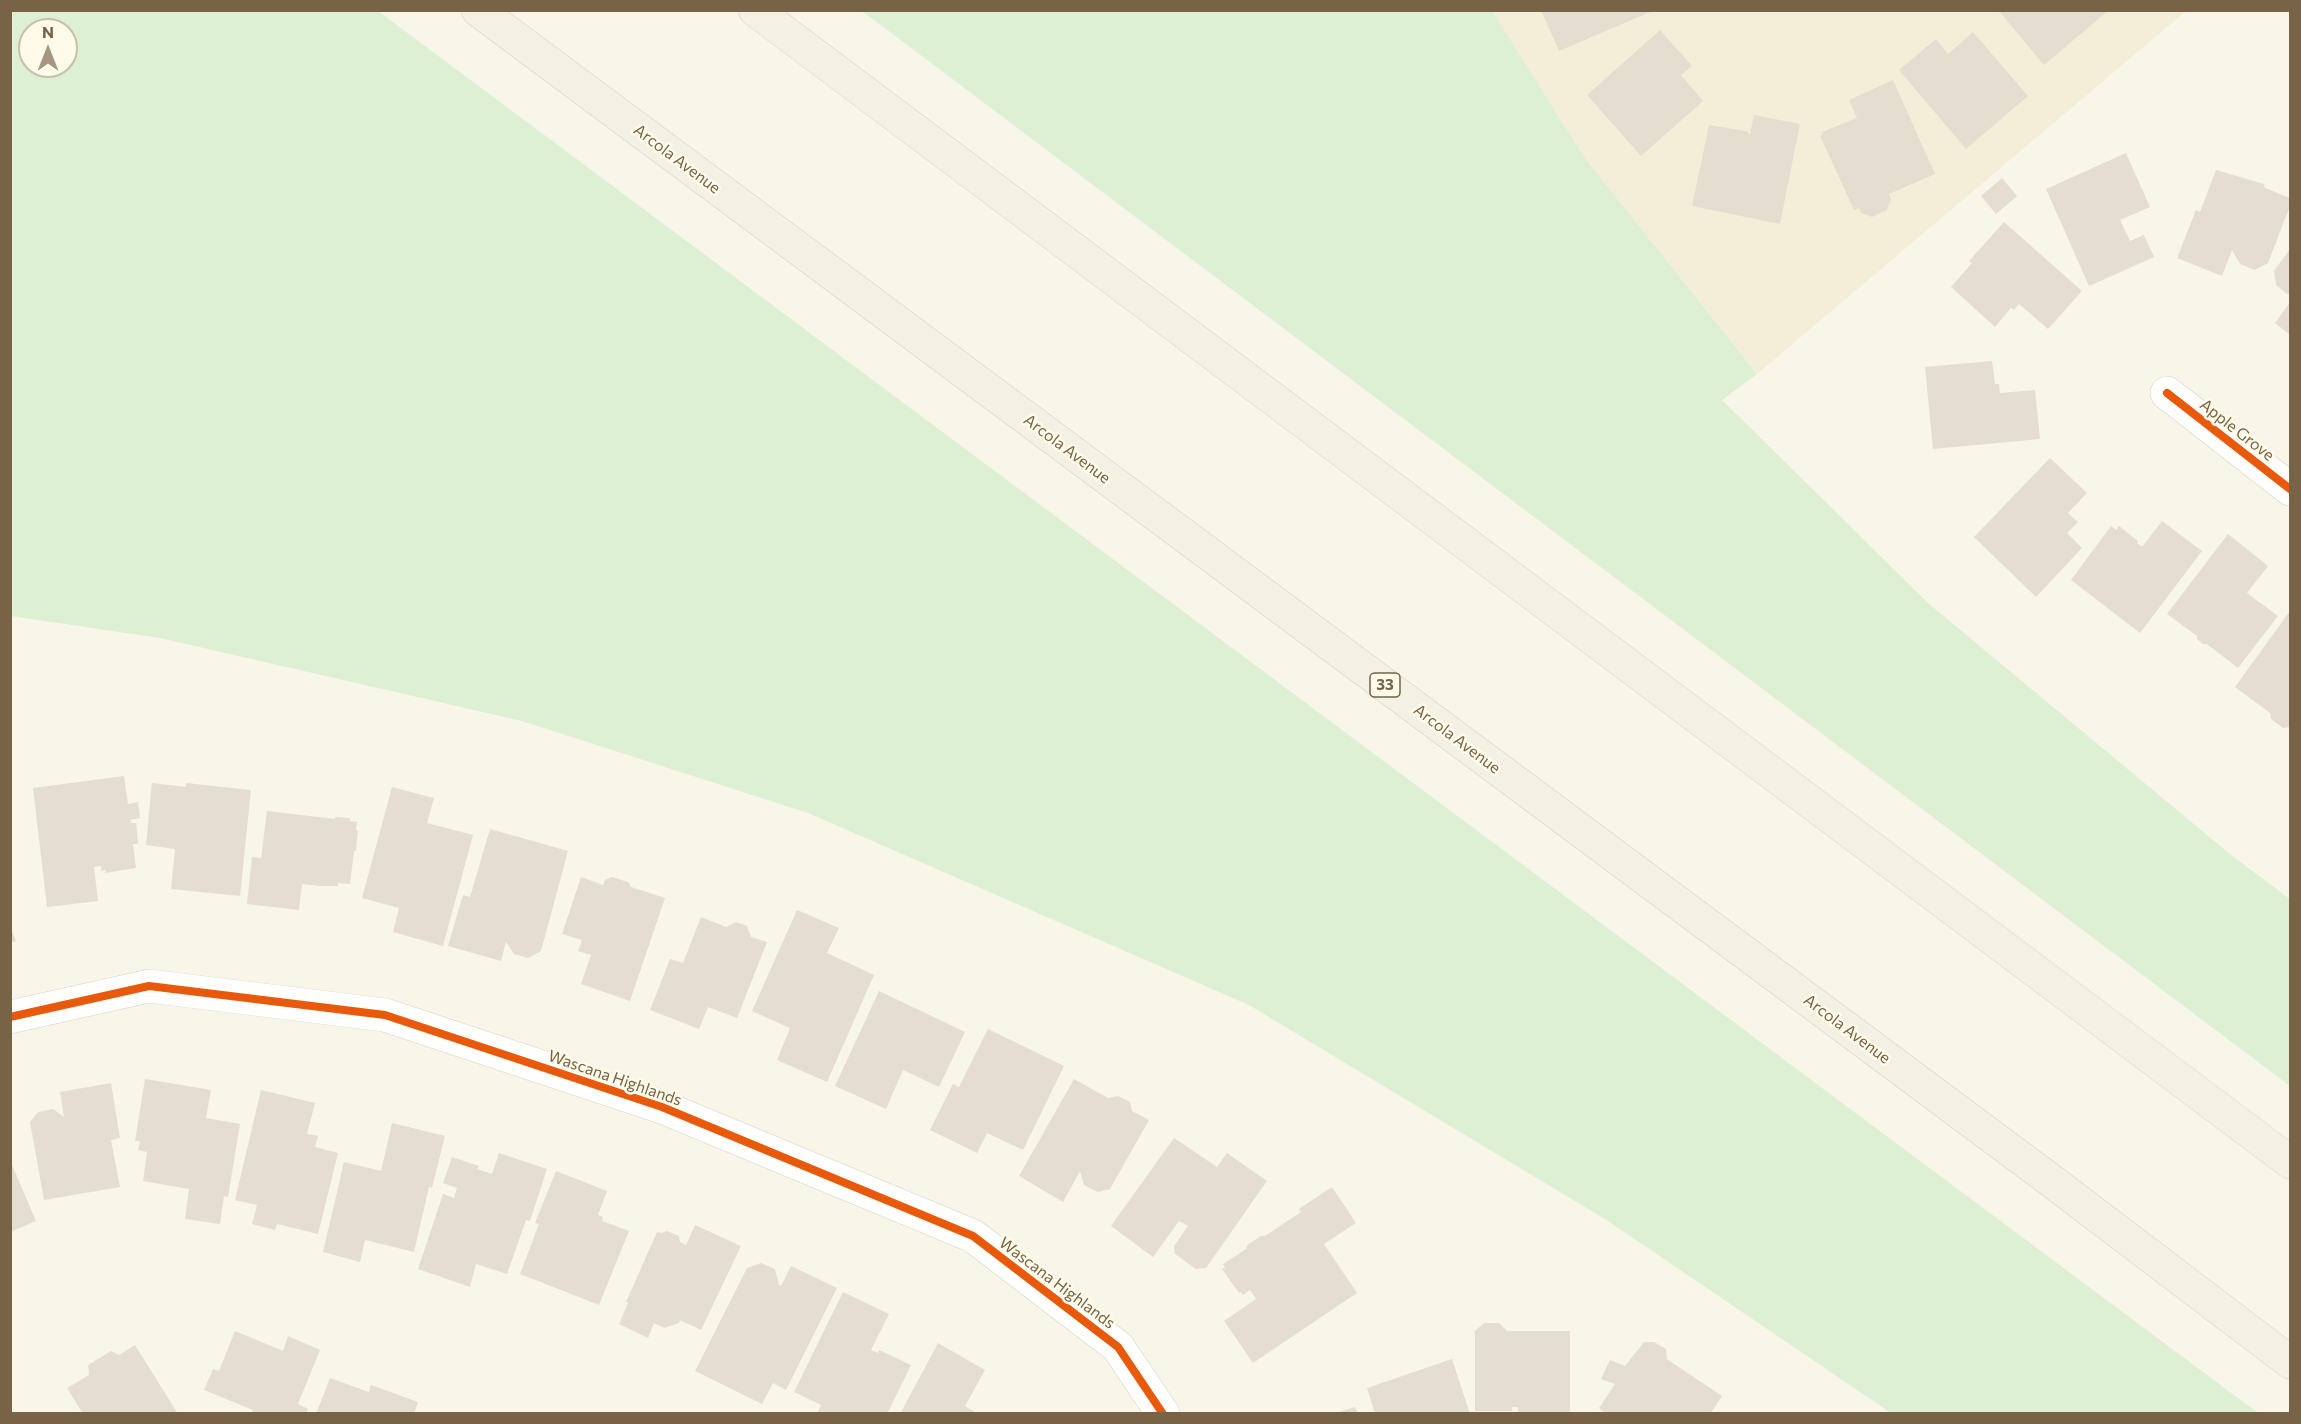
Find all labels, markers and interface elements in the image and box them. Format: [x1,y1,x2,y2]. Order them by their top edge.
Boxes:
north arrow [18,18,78,78]
text: N [42,22,54,41]
street label: Arcola Avenue [630,120,724,198]
street label: Apple Grove [2196,395,2278,465]
street label: Arcola Avenue [1020,410,1114,488]
road number: 33 [1370,673,1400,697]
street label: Arcola Avenue [1410,700,1504,778]
street label: Arcola Avenue [1800,990,1894,1068]
street label: Wascana Highlands [546,1046,684,1110]
street label: Wascana Highlands [995,1233,1119,1333]

